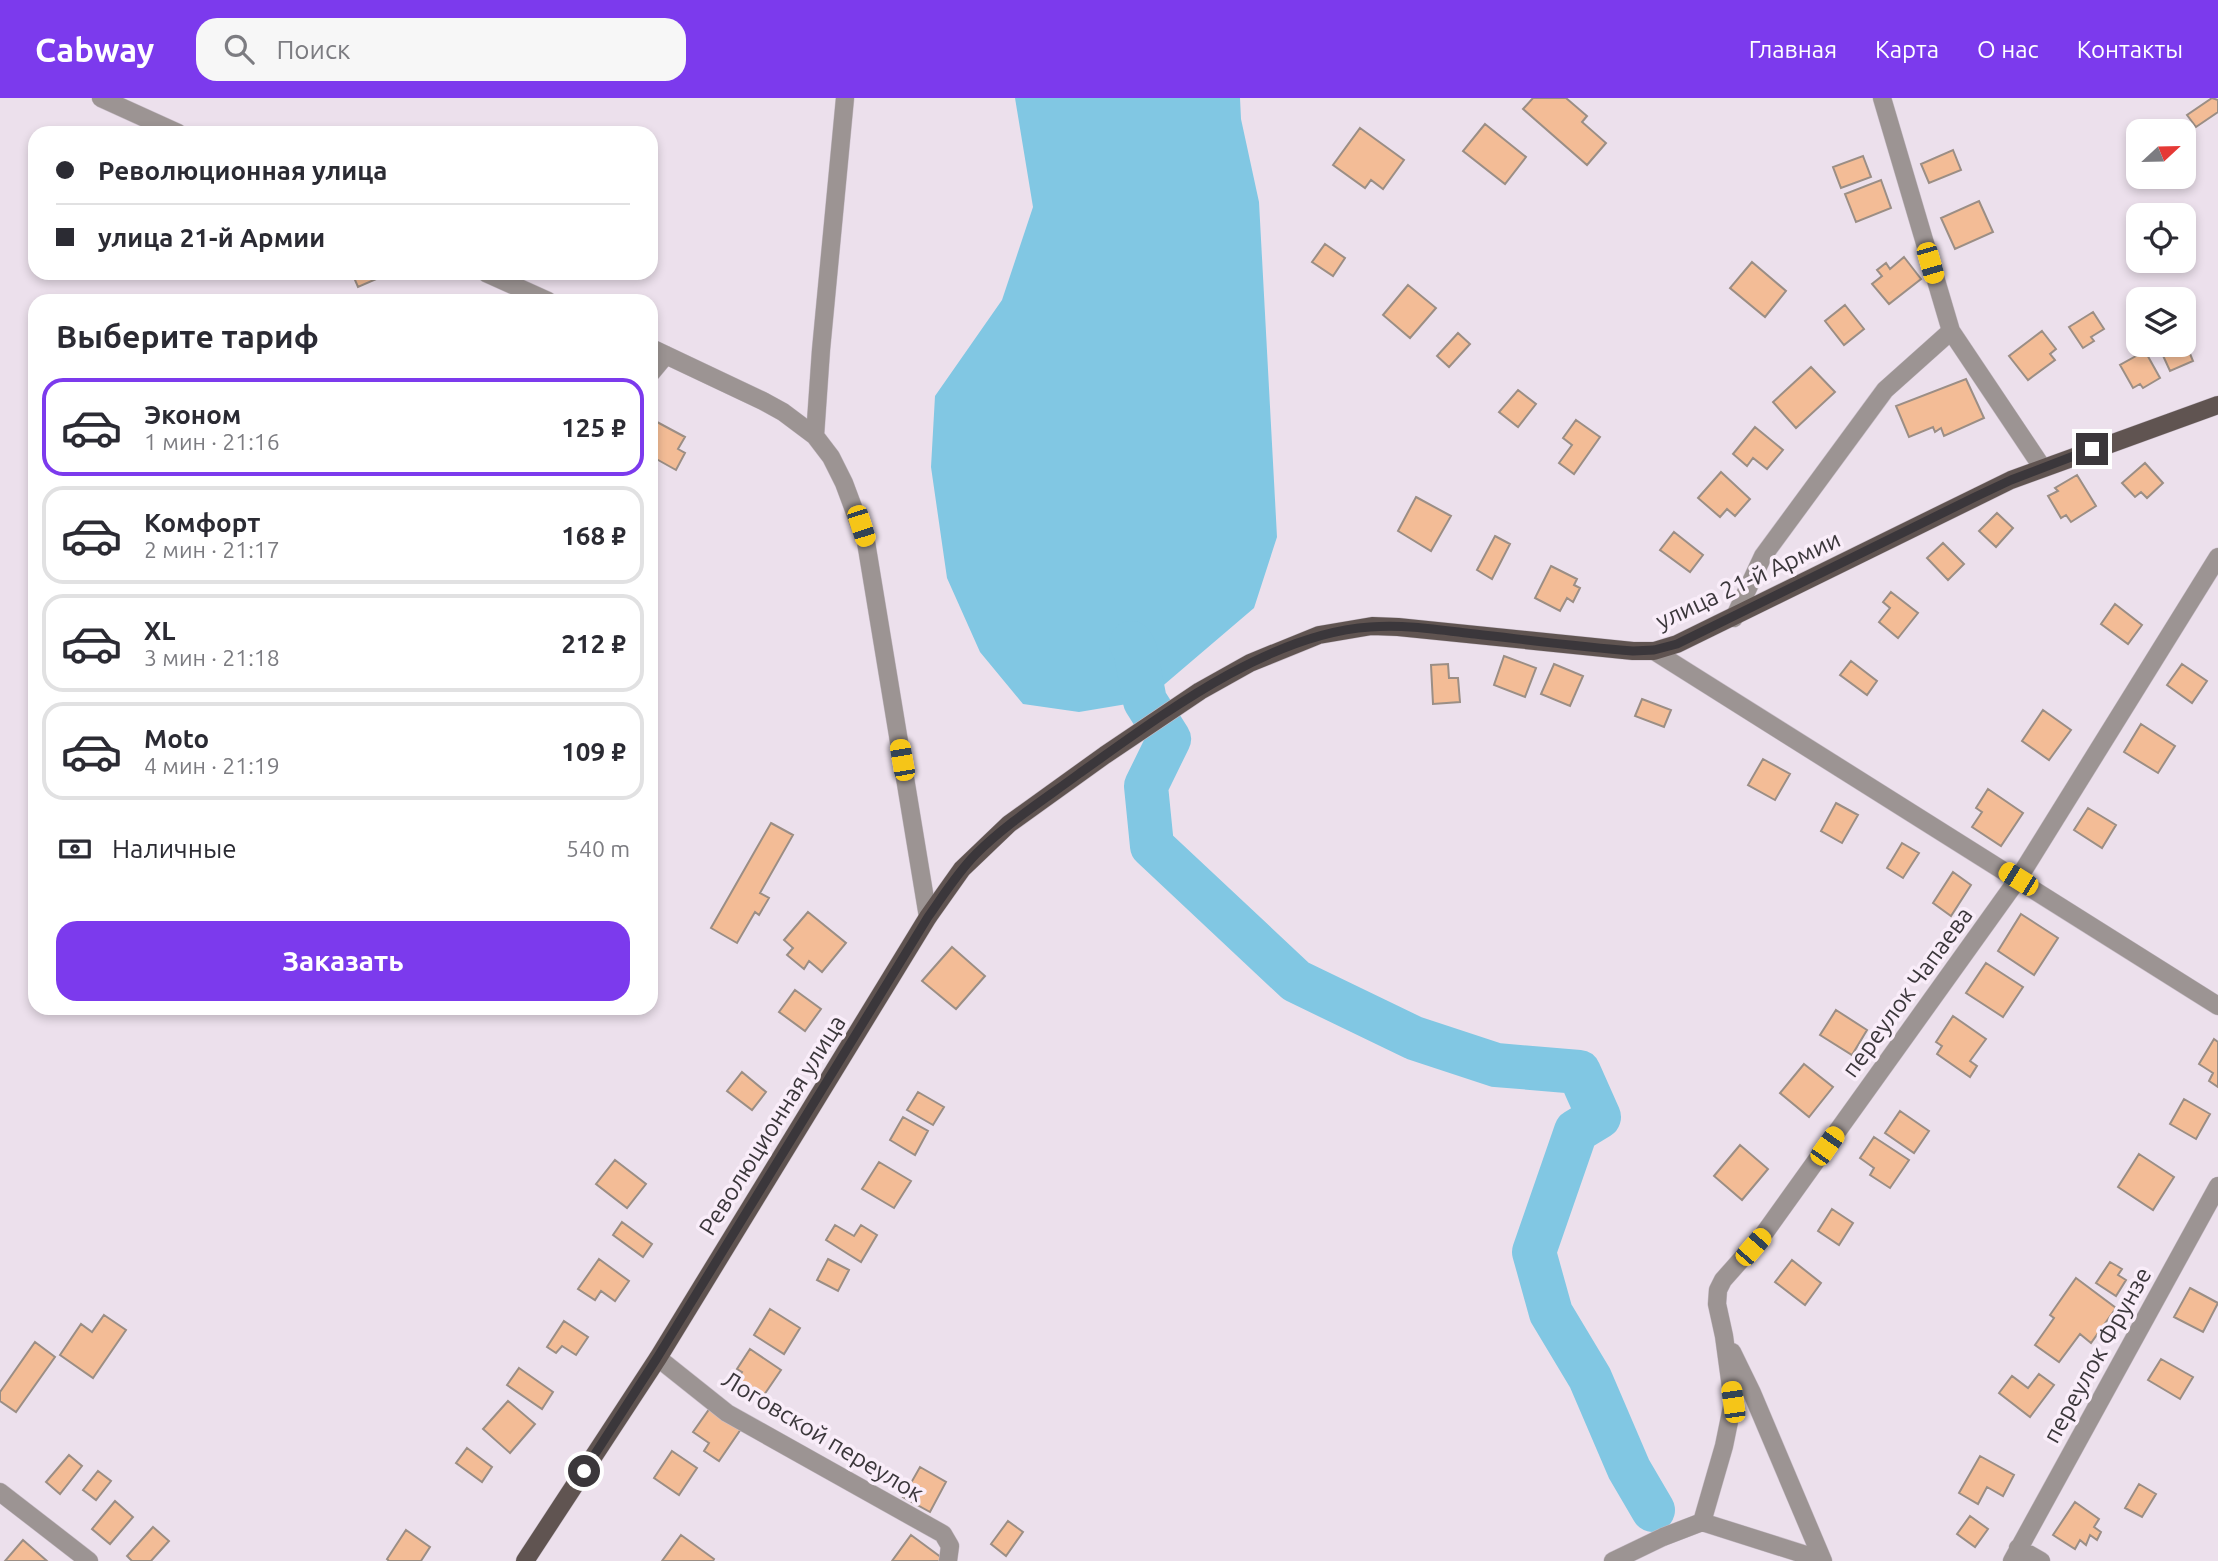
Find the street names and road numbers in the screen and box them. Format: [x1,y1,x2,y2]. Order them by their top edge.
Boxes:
street label: улица 21-й Армии [1651,525,1845,635]
street label: переулок Чапаева [1836,902,1978,1082]
street label: Революционная улица [693,1010,851,1240]
street label: переулок Фрунзе [2038,1263,2156,1447]
street label: Логовской переулок [717,1365,929,1507]

